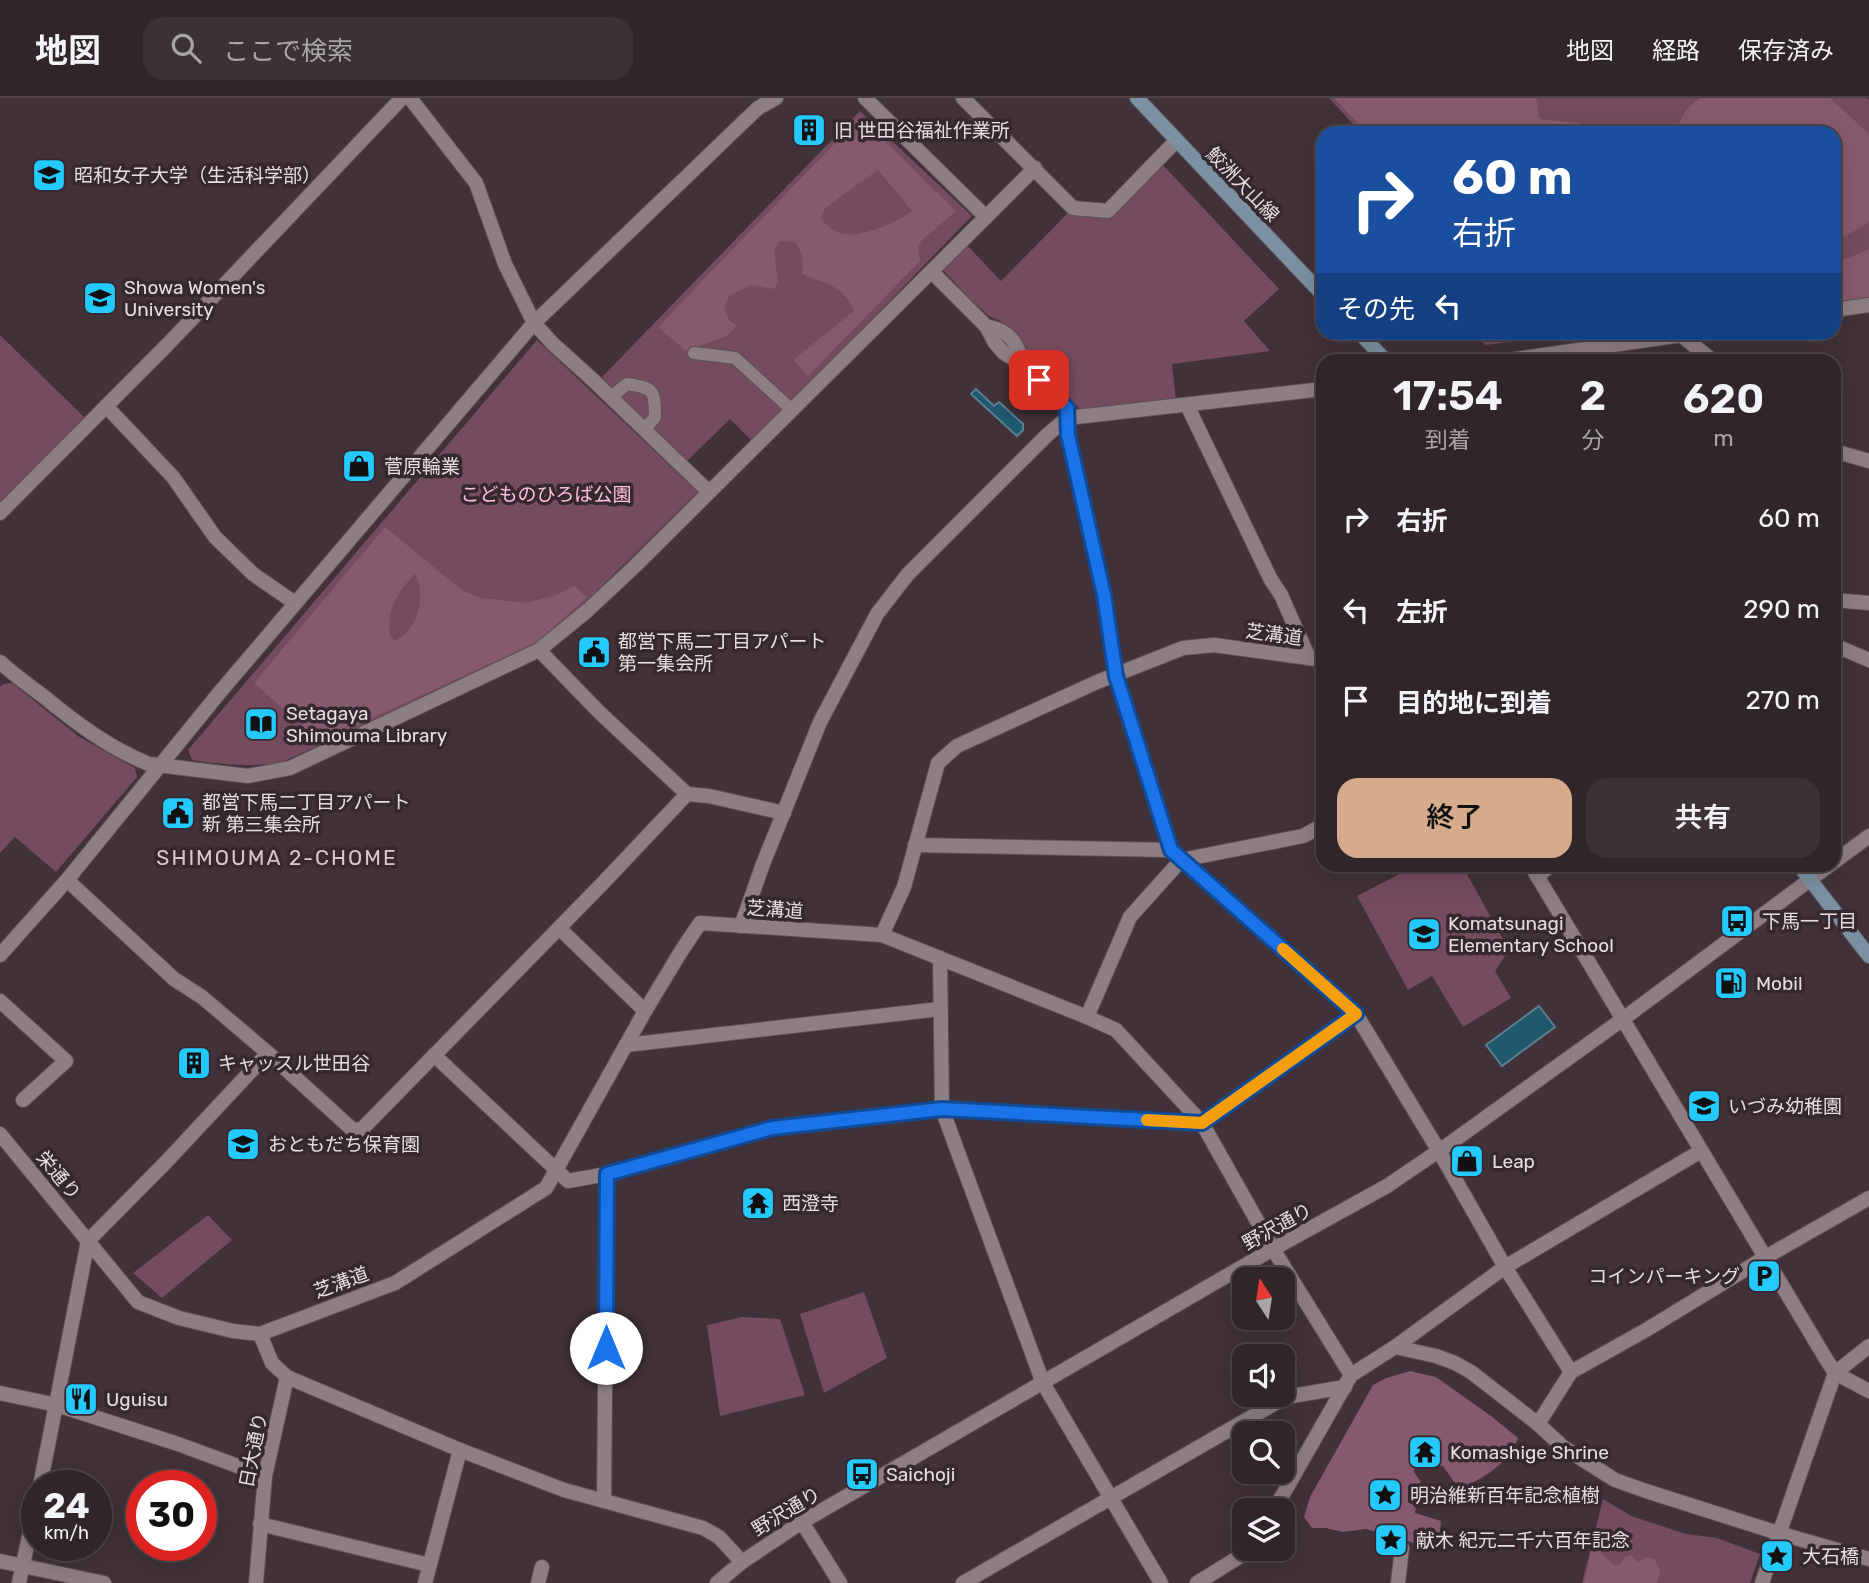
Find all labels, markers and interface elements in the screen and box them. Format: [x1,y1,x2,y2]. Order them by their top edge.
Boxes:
search box [143,17,633,80]
icon: search [167,29,205,67]
text: 地図 [35,31,101,70]
text: ここで検索 [223,36,353,67]
text: 地図 [1566,37,1614,65]
text: 経路 [1652,37,1700,65]
text: 保存済み [1738,37,1834,65]
building icon: 旧 世田谷福祉作業所 [790,111,828,149]
place label: 旧 世田谷福祉作業所 [834,119,1010,142]
street label: 鮫洲大山線 [1201,142,1284,227]
text: 60 m [1452,148,1573,206]
icon: right [1337,154,1428,245]
school or university icon: 昭和女子大学（生活科学部） [30,156,68,194]
place label: 昭和女子大学（生活科学部） [74,164,321,187]
text: 右折 [1452,214,1516,252]
place label: Showa Women's University [124,276,265,321]
school or university icon: Showa Women's University [81,279,119,317]
icon: left [1429,287,1467,325]
text: その先 [1337,294,1415,325]
pin [1009,350,1069,410]
icon: arrive [1020,361,1058,399]
text: 17:54 [1393,371,1503,421]
text: 2 [1579,371,1606,421]
text: 620 [1683,374,1764,424]
text: m [1713,424,1734,452]
text: 到着 [1425,426,1471,454]
text: 分 [1581,426,1604,454]
shop icon: 菅原輪業 [340,447,378,485]
place label: 菅原輪業 [384,455,460,478]
park label: こどものひろば公園 [460,483,632,506]
icon: right [1337,500,1375,538]
text: 60 m [1758,503,1820,534]
text: 右折 [1396,506,1448,537]
icon: left [1337,591,1375,629]
text: 290 m [1743,594,1820,625]
text: 左折 [1396,597,1448,628]
street label: 芝溝道 [1244,619,1304,650]
place label: 都営下馬二丁目アパート 第一集会所 [618,630,827,675]
public building icon: 都営下馬二丁目アパート 第一集会所 [575,633,613,671]
icon: arrive [1337,682,1375,720]
text: 270 m [1745,685,1820,716]
text: 目的地に到着 [1396,688,1552,719]
place label: Setagaya Shimouma Library [286,702,447,747]
library icon: Setagaya Shimouma Library [242,705,280,743]
button: 終了 [1337,778,1572,858]
button: 共有 [1586,778,1820,858]
place label: 都営下馬二丁目アパート 新 第三集会所 [202,791,411,836]
public building icon: 都営下馬二丁目アパート 新 第三集会所 [159,794,197,832]
district label: SHIMOUMA 2-CHOME [156,845,398,870]
street label: 芝溝道 [746,896,804,923]
bus stop icon: 下馬一丁目 [1718,902,1756,940]
place label: 下馬一丁目 [1762,910,1857,933]
place label: Komatsunagi Elementary School [1448,912,1614,957]
school or university icon: Komatsunagi Elementary School [1405,915,1443,953]
fuel station icon: Mobil [1712,964,1750,1002]
place label: Mobil [1756,972,1803,995]
building icon: キャッスル世田谷 [175,1044,213,1082]
place label: キャッスル世田谷 [218,1052,370,1075]
school or university icon: いづみ幼稚園 [1685,1087,1723,1125]
place label: いづみ幼稚園 [1728,1095,1842,1118]
school or university icon: おともだち保育園 [224,1125,262,1163]
place label: おともだち保育園 [268,1133,420,1156]
shop icon: Leap [1448,1142,1486,1180]
street label: 栄通り [31,1146,86,1205]
place label: Leap [1492,1150,1535,1173]
temple icon: 西澄寺 [739,1184,777,1222]
place label: 西澄寺 [782,1192,839,1215]
street label: 野沢通り [1238,1198,1316,1255]
parking icon: コインパーキング [1745,1257,1783,1295]
street label: 芝溝道 [310,1262,372,1303]
place label: コインパーキング [1589,1265,1740,1288]
north arrow [1232,1267,1295,1330]
map controls [1232,1267,1295,1561]
position arrow [569,1311,643,1385]
button: sound [1232,1344,1295,1407]
restaurant icon: Uguisu [62,1380,100,1418]
place label: Uguisu [106,1388,168,1411]
street label: 日大通り [235,1411,272,1490]
button: search [1232,1421,1295,1484]
temple icon: Komashige Shrine [1406,1433,1444,1471]
place label: Komashige Shrine [1450,1441,1609,1464]
bus stop icon: Saichoji [843,1455,881,1493]
place label: Saichoji [886,1463,955,1486]
speed limit sign: 30 [126,1470,217,1561]
place icon: 明治維新百年記念植樹 [1366,1476,1404,1514]
street label: 野沢通り [748,1482,825,1541]
place label: 明治維新百年記念植樹 [1410,1484,1600,1507]
text: 24 [43,1485,90,1527]
button: layers [1232,1498,1295,1561]
place icon: 献木 紀元二千六百年記念 [1372,1521,1410,1559]
text: km/h [44,1522,89,1544]
place label: 献木 紀元二千六百年記念 [1416,1529,1630,1552]
place icon: 大石橋 [1758,1537,1796,1575]
place label: 大石橋 [1802,1545,1859,1568]

